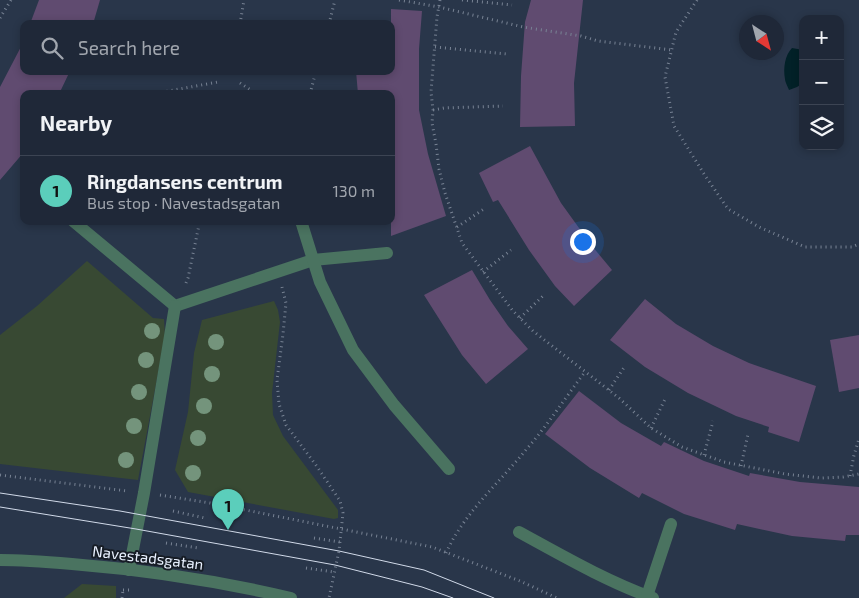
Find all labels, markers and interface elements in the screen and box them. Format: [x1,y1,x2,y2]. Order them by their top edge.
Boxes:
north arrow [739,15,784,60]
map controls [799,15,844,150]
button: + [799,15,844,60]
search box [20,20,395,75]
icon: search [38,34,66,62]
text: Search here [78,36,180,59]
button: − [799,60,844,105]
button: layers [799,105,844,150]
text: Nearby [40,110,112,135]
text: Ringdansens centrum [87,170,283,193]
text: 1 [53,181,59,200]
text: 130 m [333,181,375,200]
text: Bus stop · Navestadsgatan [87,193,280,212]
your location [570,229,596,255]
pin: 1 [212,489,244,530]
street label: Navestadsgatan [91,541,205,573]

